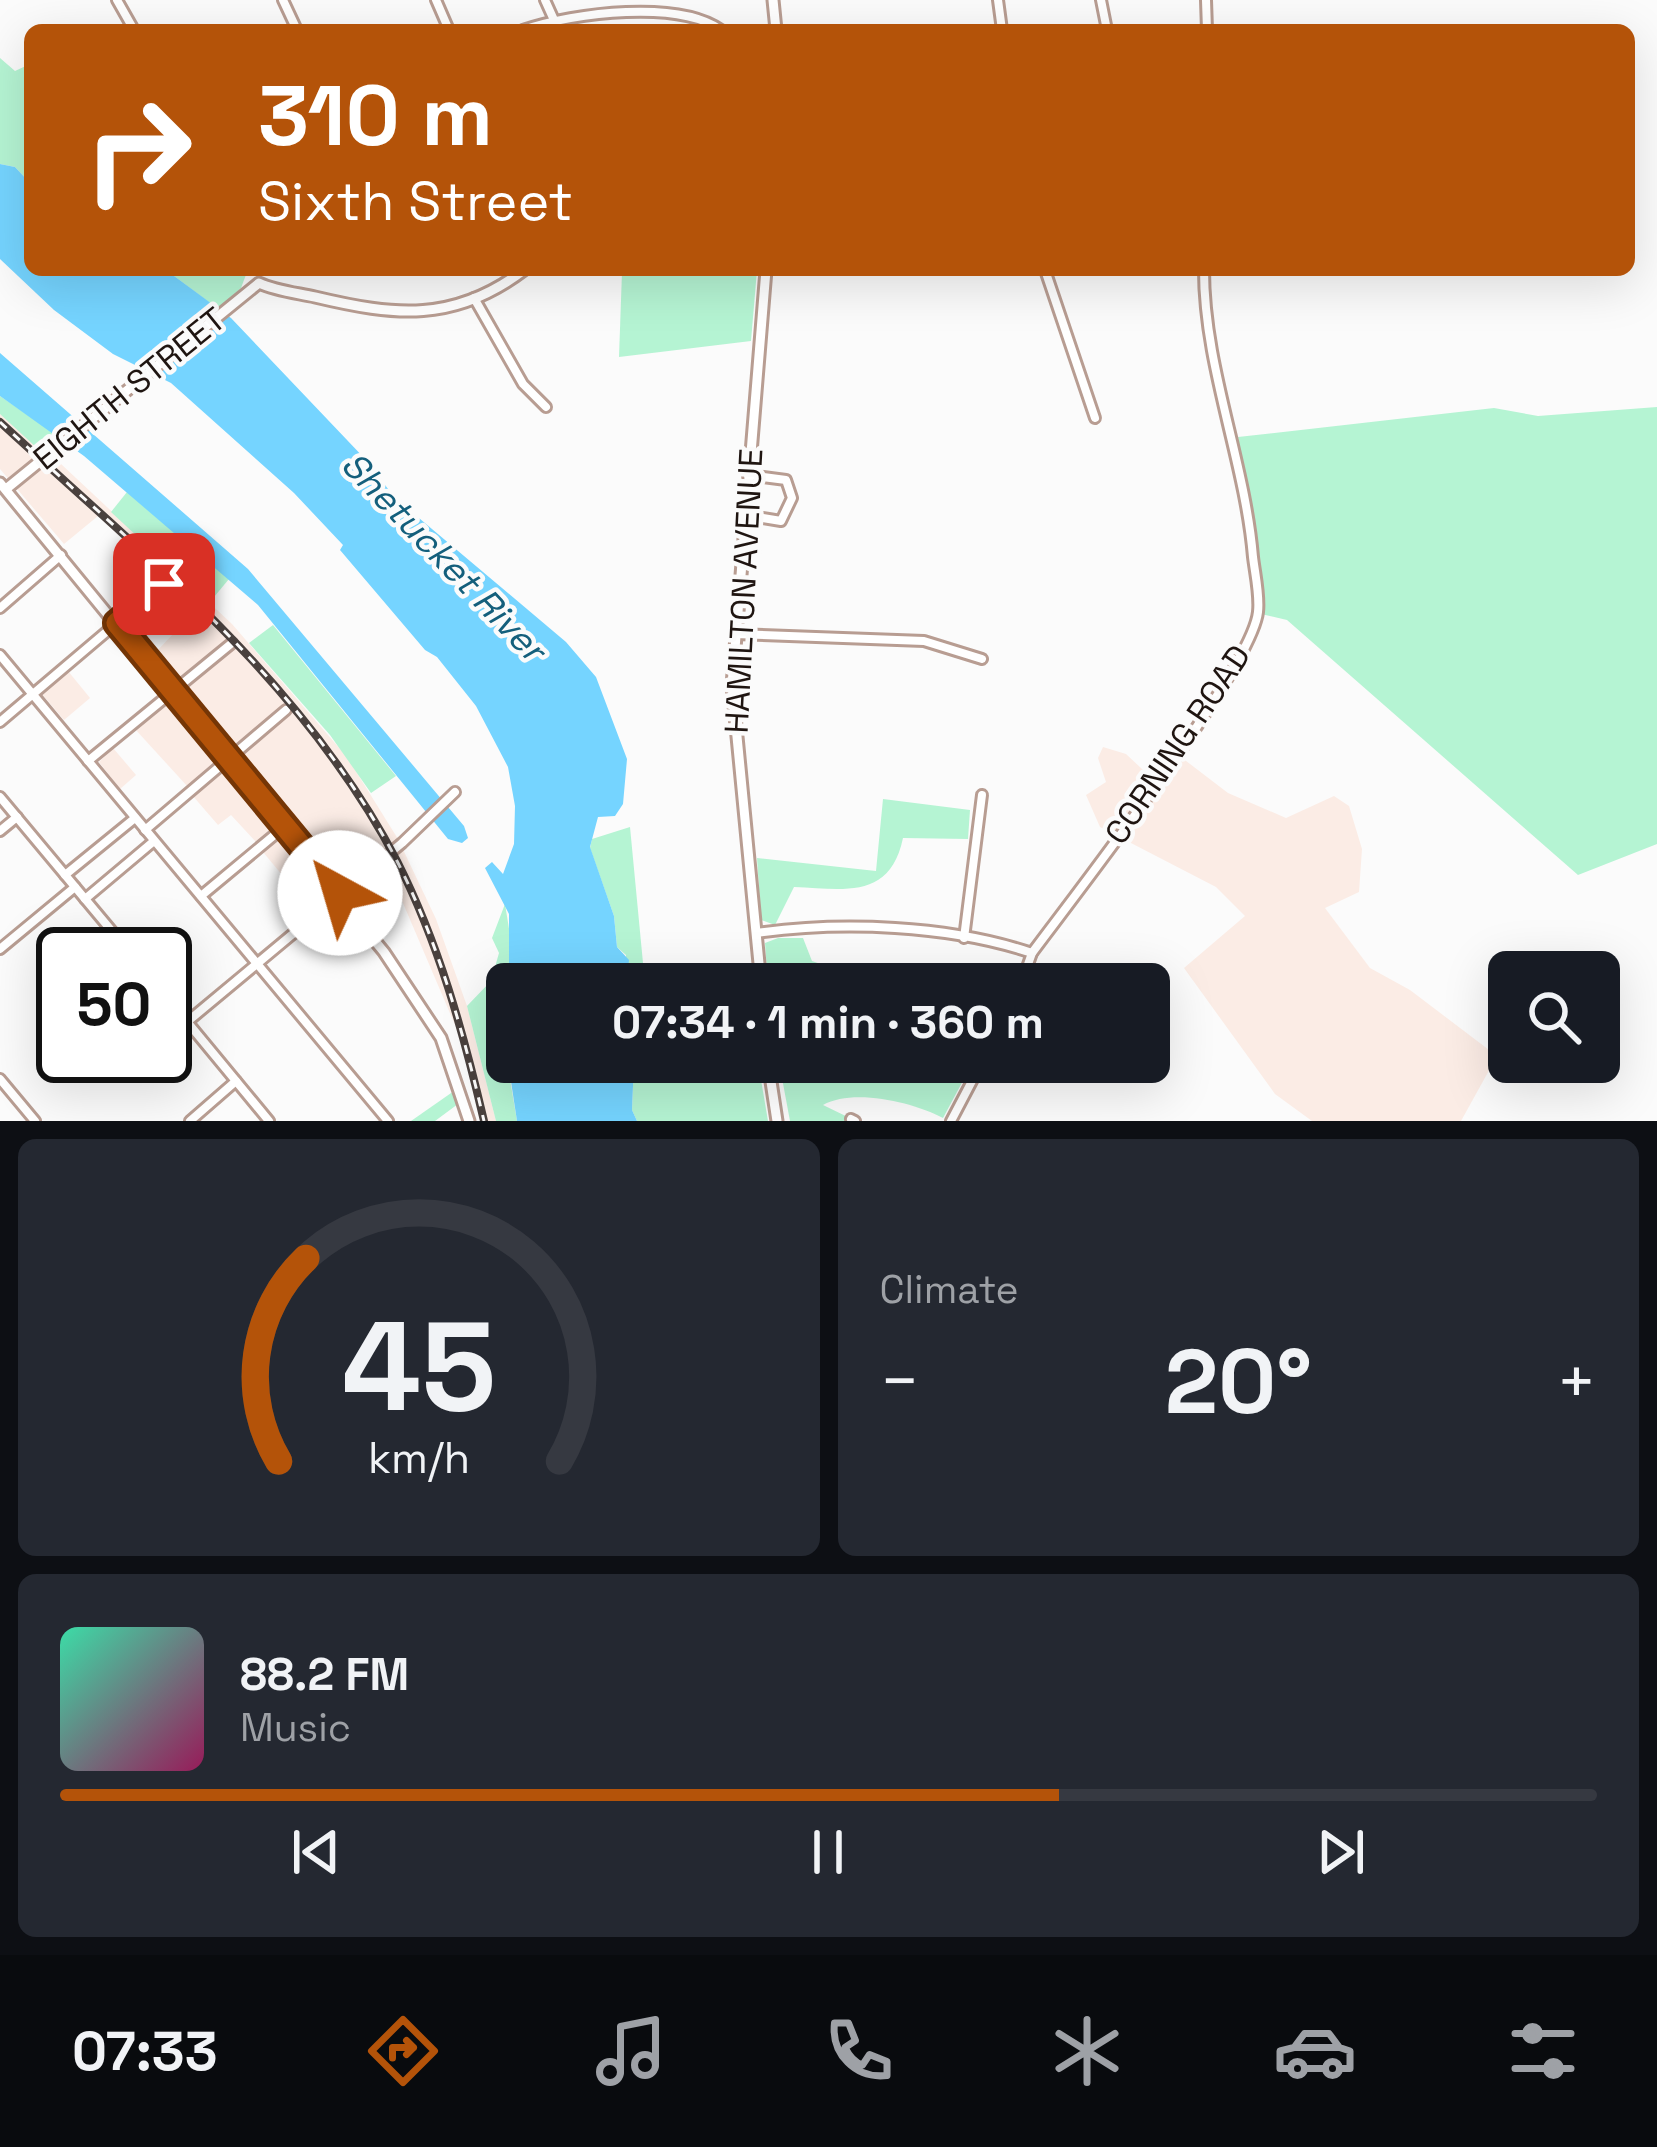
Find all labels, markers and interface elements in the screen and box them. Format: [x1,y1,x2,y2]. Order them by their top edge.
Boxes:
text: 310 m [258,62,493,170]
icon: right [60,72,216,228]
text: Sixth Street [258,167,573,236]
street label: EIGHTH STREET [25,298,234,479]
water label: Shetucket River [331,442,558,674]
street label: HAMILTON AVENUE [716,448,772,734]
pin [113,533,215,635]
icon: arrive [131,551,197,617]
street label: CORNING ROAD [1096,637,1260,852]
position arrow [277,830,403,956]
speed limit sign: 50 [36,927,192,1083]
map controls [1488,951,1620,1083]
button: search [1488,951,1620,1083]
text: 07:34 · 1 min · 360 m [612,994,1044,1051]
text: Climate [880,1265,1019,1314]
text: 45 [342,1287,496,1446]
text: 20° [1165,1324,1312,1439]
text: − [880,1339,920,1423]
text: + [1556,1339,1597,1423]
text: km/h [368,1430,470,1485]
text: 88.2 FM [240,1646,409,1703]
text: Music [240,1703,351,1752]
icon: previous [283,1819,349,1885]
icon: pause [795,1819,861,1885]
icon: next [1308,1819,1374,1885]
icon: directions [361,2009,445,2093]
icon: music [589,2009,673,2093]
icon: phone [817,2009,901,2093]
icon: climate [1045,2009,1129,2093]
icon: car [1273,2009,1357,2093]
icon: filters [1501,2009,1585,2093]
text: 07:33 [72,2017,218,2086]

